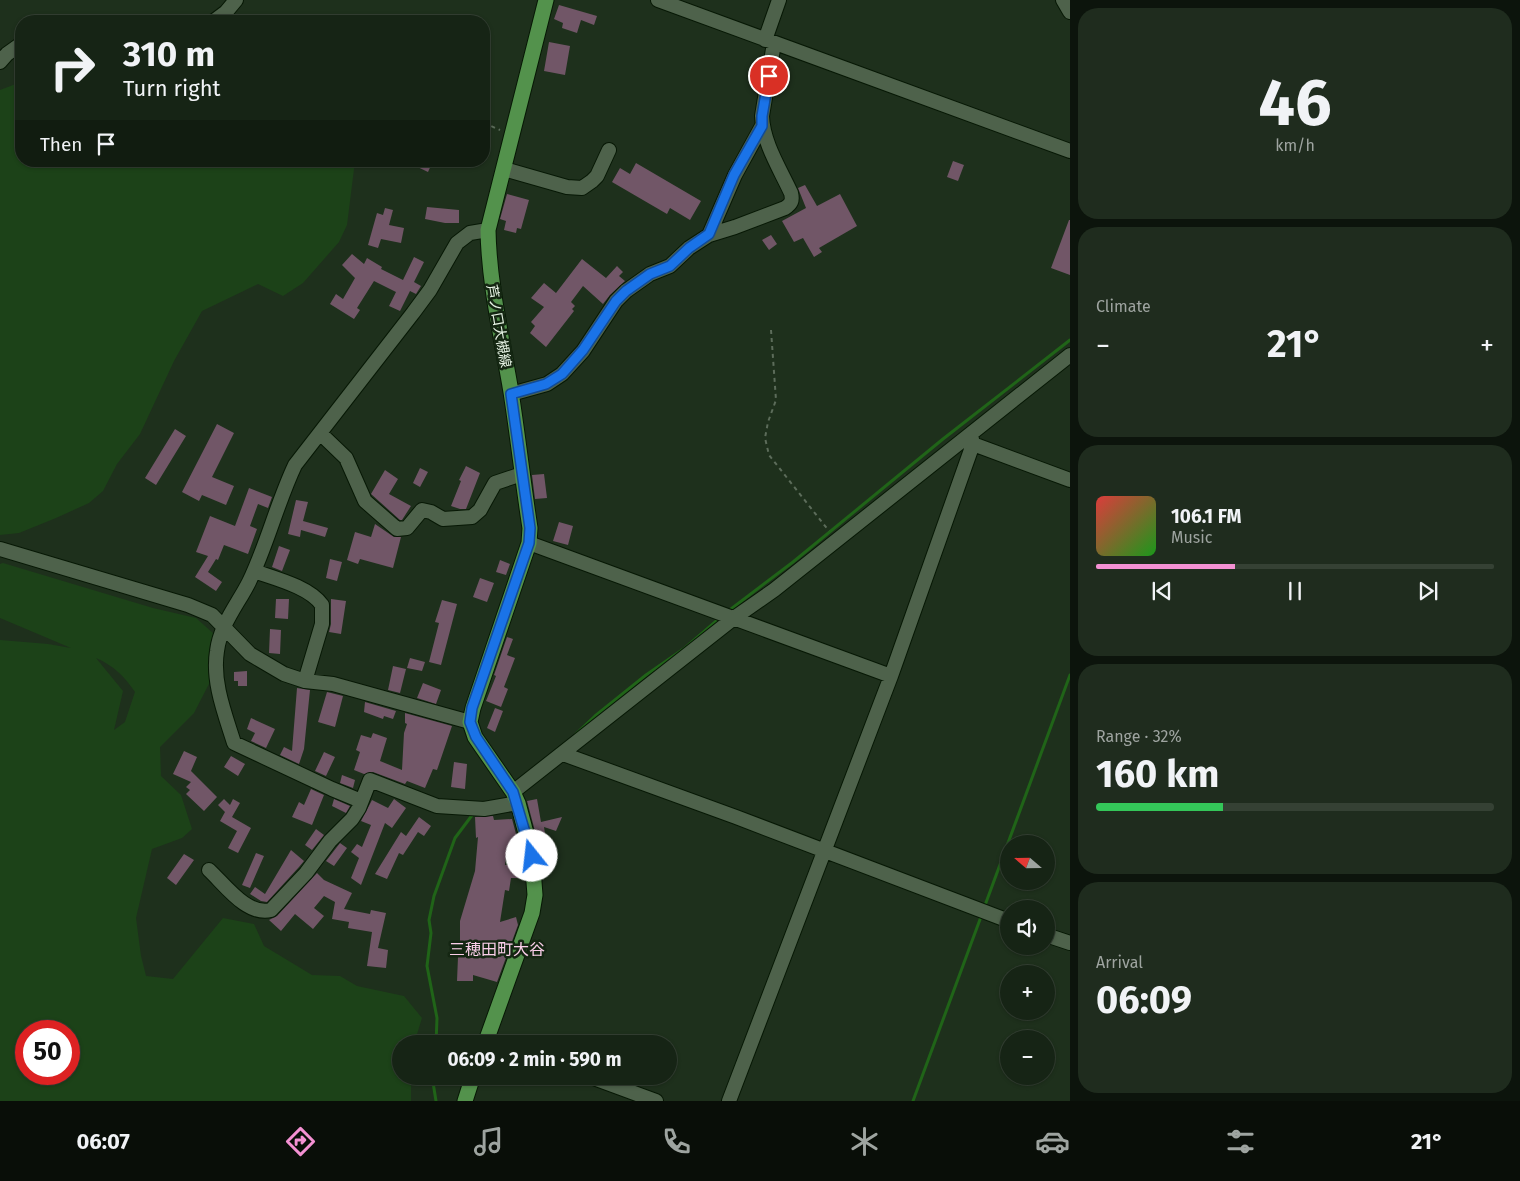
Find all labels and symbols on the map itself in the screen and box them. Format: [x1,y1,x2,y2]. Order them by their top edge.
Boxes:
pin [748,55,790,97]
street label: 芦ノ口大槻線 [483,283,514,369]
position arrow [505,829,557,881]
north arrow [1000,835,1055,890]
district label: 三穂田町大谷 [449,940,545,959]
speed limit sign: 50 [15,1020,80,1085]

